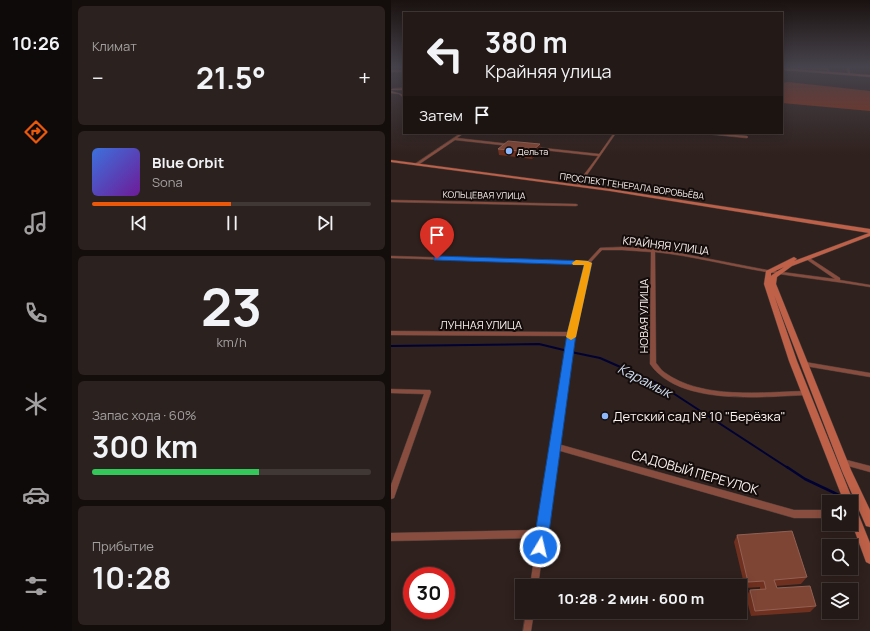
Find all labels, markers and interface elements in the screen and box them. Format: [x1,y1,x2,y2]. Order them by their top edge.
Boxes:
text: 380 m [485,23,568,61]
icon: left [419,28,471,80]
text: 10:26 [12,31,60,55]
text: Климат [92,37,137,55]
text: 21.5° [196,57,266,98]
text: Крайняя улица [485,59,612,83]
text: − [92,63,104,93]
text: + [358,63,371,93]
icon: arrive [471,104,493,126]
text: Затем [419,105,463,126]
icon: directions [22,118,50,146]
place label: Дельта [517,145,548,158]
marker: Дельта [504,146,514,156]
text: Blue Orbit [152,152,224,173]
street label: ПРОСПЕКТ ГЕНЕРАЛА ВОРОБЬЁВА [559,169,705,203]
text: Sona [152,173,183,191]
street label: КОЛЬЦЕВАЯ УЛИЦА [442,188,526,202]
icon: music [22,209,50,237]
icon: previous [128,212,150,234]
icon: pause [221,212,243,234]
icon: next [314,212,336,234]
pin [420,218,454,259]
icon: arrive [426,224,448,246]
street label: КРАЙНЯЯ УЛИЦА [622,232,710,258]
text: 23 [201,271,262,342]
street label: НОВАЯ УЛИЦА [636,279,651,353]
icon: phone [22,299,50,327]
street label: ЛУННАЯ УЛИЦА [440,317,522,332]
text: km/h [216,333,247,351]
water label: Карамык [615,358,677,403]
icon: climate [22,390,50,418]
text: Запас хода · 60% [92,406,197,424]
place label: Детский сад № 10 "Берёзка" [613,407,786,425]
marker: Детский сад № 10 "Берёзка" [600,411,610,421]
text: 300 km [92,426,198,467]
street label: САДОВЫЙ ПЕРЕУЛОК [629,445,761,499]
icon: car [22,481,50,509]
map controls [822,495,858,619]
button: sound [822,495,858,531]
position arrow [519,526,561,568]
text: Прибытие [92,537,154,555]
button: search [822,539,858,575]
text: 10:28 [92,557,171,598]
speed limit sign: 30 [403,567,455,619]
icon: filters [22,572,50,600]
button: layers [822,583,858,619]
text: 10:28 · 2 мин · 600 m [558,588,704,609]

